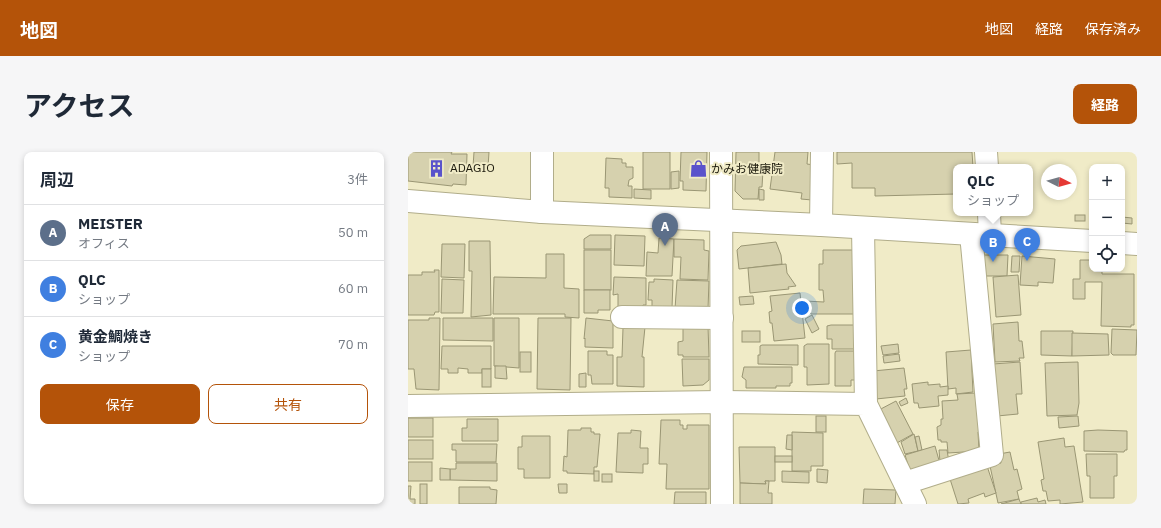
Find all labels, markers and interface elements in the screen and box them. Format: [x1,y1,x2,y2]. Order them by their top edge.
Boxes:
text: 地図 [20,18,58,42]
text: 地図 [985,20,1013,38]
text: 経路 [1035,20,1063,38]
text: 保存済み [1085,20,1141,38]
button: 経路 [1073,84,1137,124]
text: アクセス [24,87,135,124]
building icon: ADAGIO [427,158,447,178]
shop icon: かみお健康院 [688,159,708,179]
place label: ADAGIO [450,160,495,175]
place label: かみお健康院 [711,161,783,176]
popup [953,164,1033,216]
north arrow [1041,164,1077,200]
map controls [1089,164,1125,272]
button: + [1089,164,1125,200]
text: 周辺 [40,169,74,191]
text: 3件 [347,171,368,188]
text: QLC [967,171,995,190]
text: ショップ [967,192,1019,209]
button: − [1089,200,1125,236]
pin: A [652,213,678,246]
text: MEISTER [78,214,143,233]
text: A [49,224,57,241]
text: 50 m [338,224,368,241]
pin: C [1014,228,1040,261]
pin: B [980,229,1006,262]
text: オフィス [78,235,130,252]
button: locate [1089,236,1125,272]
text: QLC [78,270,106,289]
text: B [49,280,57,297]
text: 60 m [338,280,368,297]
text: ショップ [78,291,130,308]
your location [792,298,812,318]
text: 黄金鯛焼き [78,327,153,346]
text: C [49,336,57,353]
text: 70 m [338,336,368,353]
text: ショップ [78,348,130,365]
button: 保存 [40,384,200,424]
button: 共有 [208,384,368,424]

